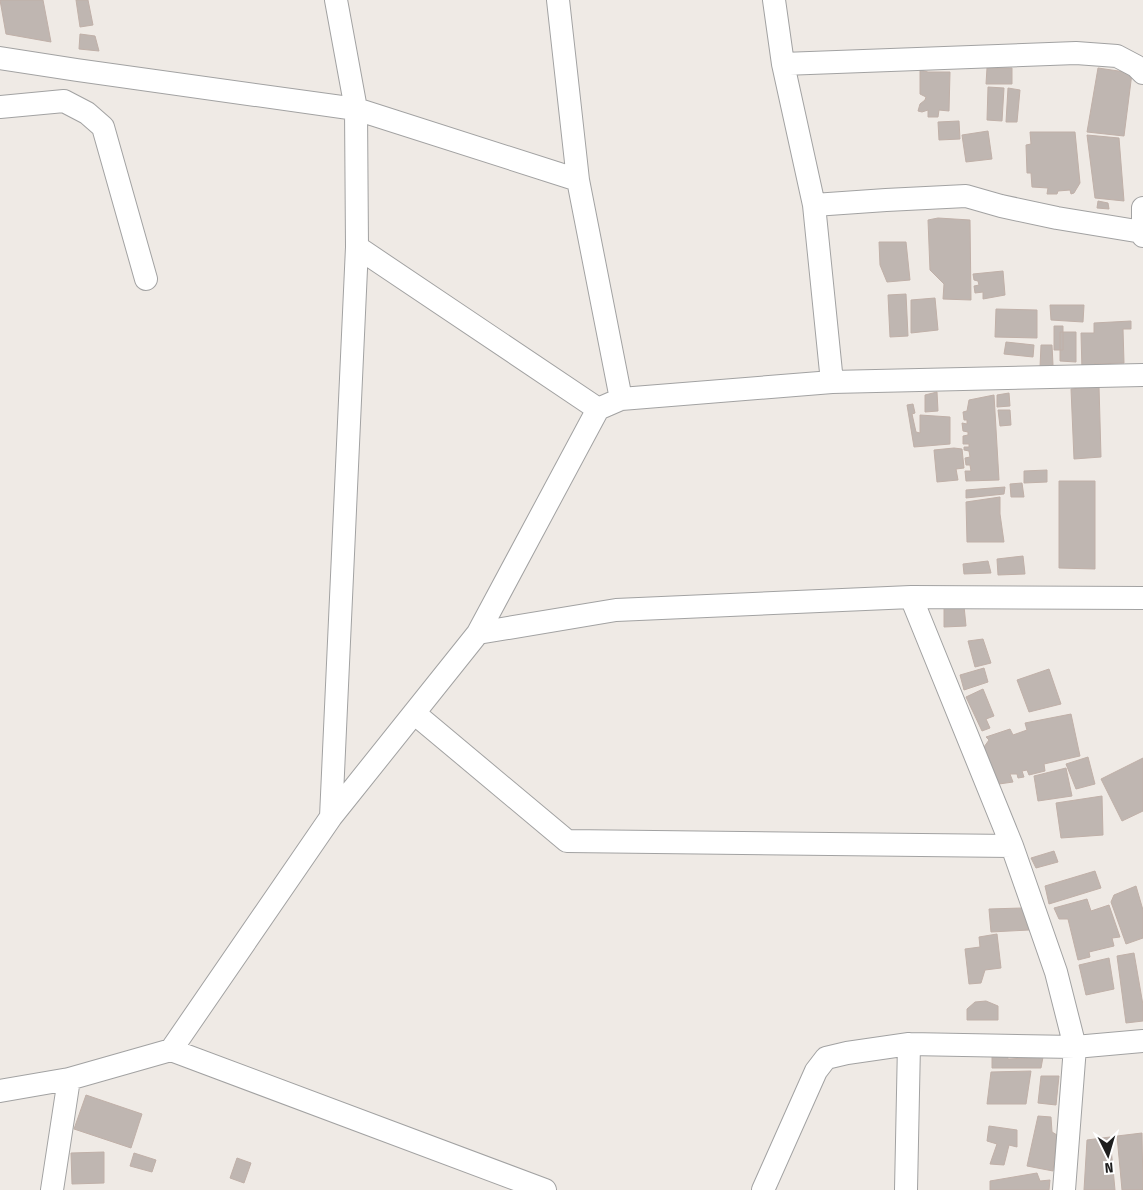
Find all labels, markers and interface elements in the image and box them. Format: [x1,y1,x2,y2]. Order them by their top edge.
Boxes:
north arrow [1083,1130,1133,1180]
text: N [1104,1159,1114,1176]

